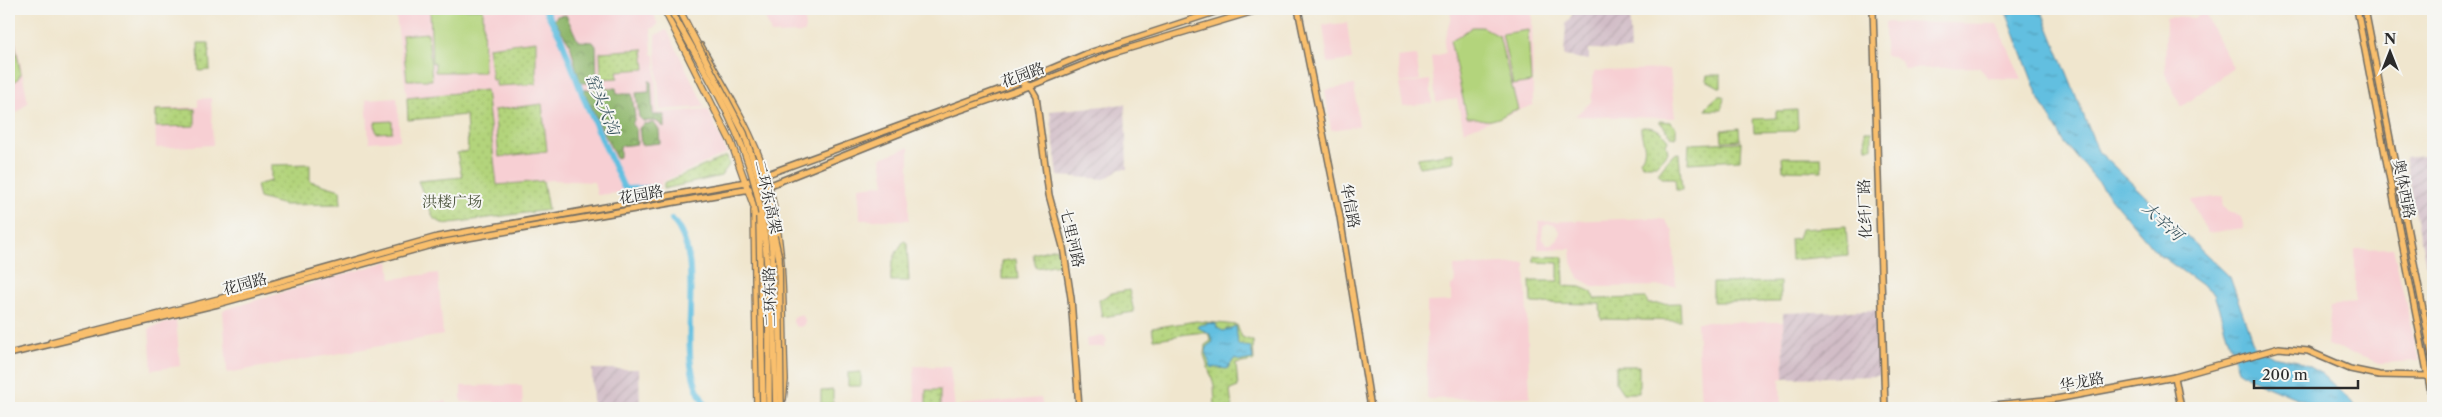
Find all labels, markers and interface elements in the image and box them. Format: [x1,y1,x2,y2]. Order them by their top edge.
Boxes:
north arrow [2364,28,2414,78]
text: N [2384,30,2396,48]
street label: 花园路 [998,58,1047,91]
water label: 窑头大沟 [582,71,625,140]
street label: 二环东高架 [751,158,786,236]
street label: 奥体西路 [2389,158,2420,220]
street label: 化纤厂路 [1854,179,1875,239]
street label: 花园路 [617,181,665,208]
street label: 华信路 [1337,182,1364,230]
park label: 洪楼广场 [422,192,482,211]
water label: 大辛河 [2139,197,2190,247]
street label: 七里河路 [1056,207,1088,269]
street label: 二环东路 [759,267,780,327]
street label: 花园路 [221,269,269,299]
scale bar [2254,357,2358,389]
text: 200 m [2262,365,2308,384]
street label: 华龙路 [2058,368,2106,395]

